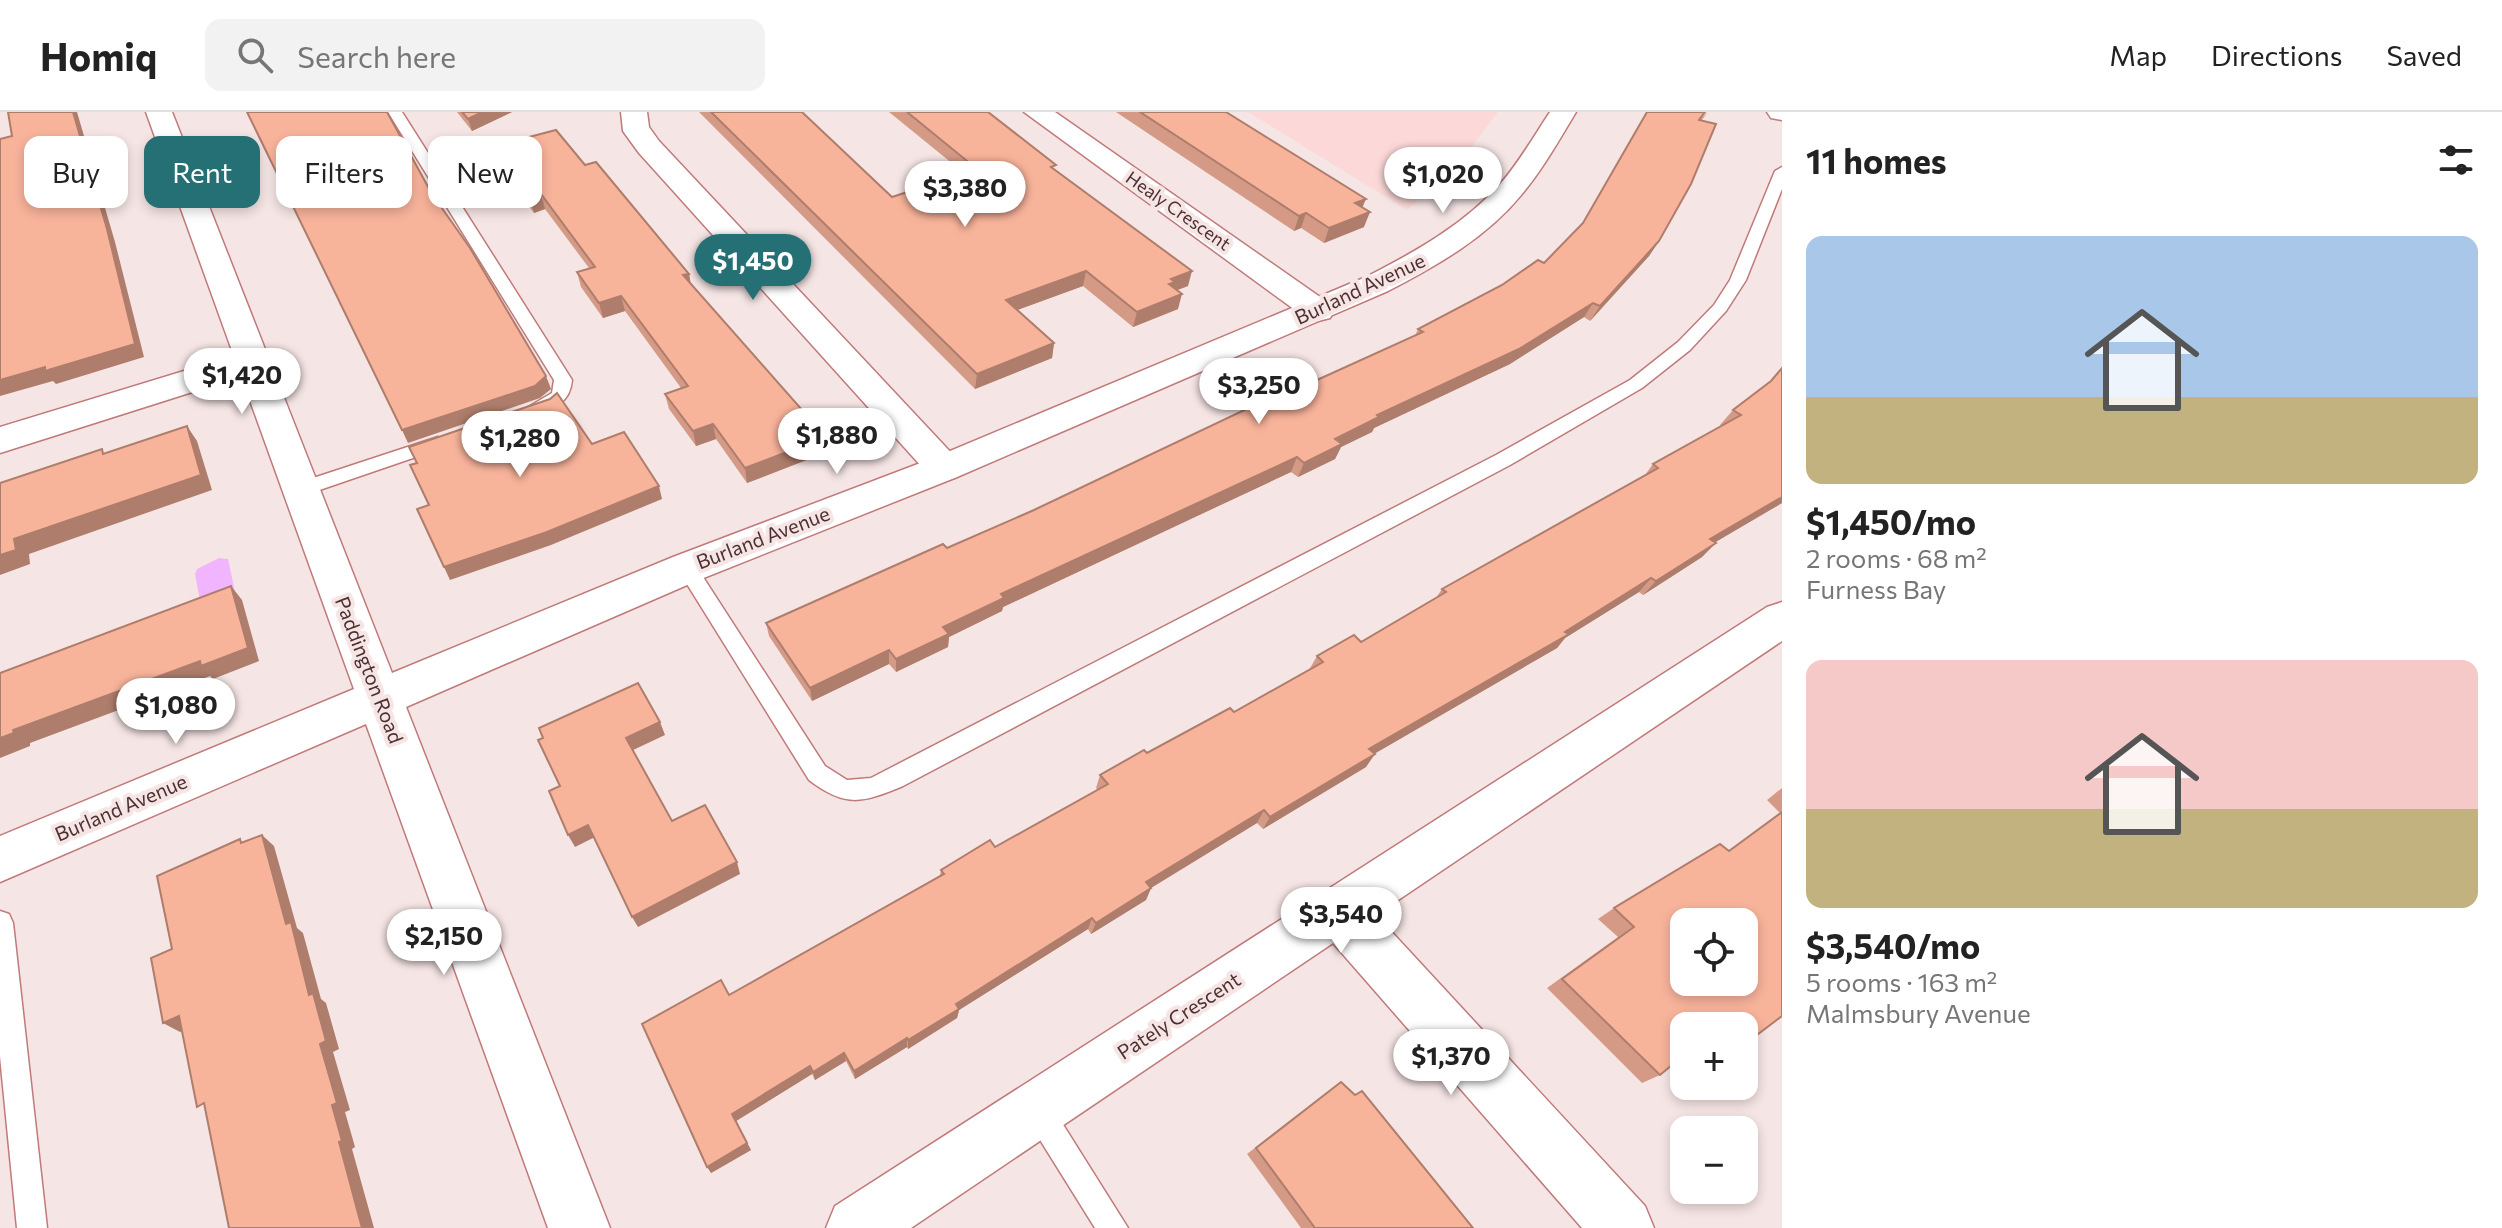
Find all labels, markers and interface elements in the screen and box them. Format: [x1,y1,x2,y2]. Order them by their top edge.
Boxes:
search box [205,19,765,91]
text: Homiq [40,32,157,79]
icon: search [233,33,277,77]
text: Search here [297,37,456,74]
text: Map [2109,38,2167,72]
text: Directions [2211,38,2342,72]
text: Saved [2386,38,2462,72]
chip: Buy [24,136,128,208]
chip: Rent [144,136,260,208]
chip: Filters [276,136,412,208]
chip: New [428,136,542,208]
icon: filters [2434,138,2478,182]
text: 11 homes [1806,139,1947,181]
pin: $1,020 [1378,147,1508,215]
text: $1,020 [1402,157,1484,188]
pin: $3,380 [900,161,1030,229]
street label: Healy Crescent [1122,166,1235,254]
text: $3,380 [923,171,1007,202]
pin: $1,450 [688,234,818,302]
text: $1,450 [712,244,794,275]
street label: Burland Avenue [1291,247,1429,329]
icon: home [2070,288,2214,432]
pin: $1,420 [177,348,307,416]
text: $1,420 [202,358,282,389]
pin: $3,250 [1194,358,1324,426]
text: $3,250 [1217,368,1301,399]
pin: $1,880 [772,408,902,476]
pin: $1,280 [455,411,585,479]
text: $1,880 [796,418,878,449]
text: $1,280 [479,421,561,452]
text: $1,450/mo [1806,500,1976,542]
street label: Burland Avenue [692,501,833,574]
text: 2 rooms · 68 m² [1806,542,1987,573]
text: Furness Bay [1806,573,1946,604]
street label: Paddington Road [331,593,409,747]
pin: $1,080 [111,678,241,746]
text: $1,080 [134,688,218,719]
icon: home [2070,712,2214,856]
street label: Burland Avenue [51,768,190,846]
pin: $3,540 [1276,887,1406,955]
text: $3,540 [1299,897,1383,928]
map controls [1670,908,1758,1204]
button: locate [1670,908,1758,996]
pin: $2,150 [379,909,509,977]
text: $2,150 [405,919,483,950]
text: $3,540/mo [1806,924,1980,966]
street label: Pately Crescent [1112,966,1245,1064]
text: 5 rooms · 163 m² [1806,966,1997,997]
text: Malmsbury Avenue [1806,997,2031,1028]
button: + [1670,1012,1758,1100]
pin: $1,370 [1386,1029,1516,1097]
text: $1,370 [1411,1039,1491,1070]
button: − [1670,1116,1758,1204]

